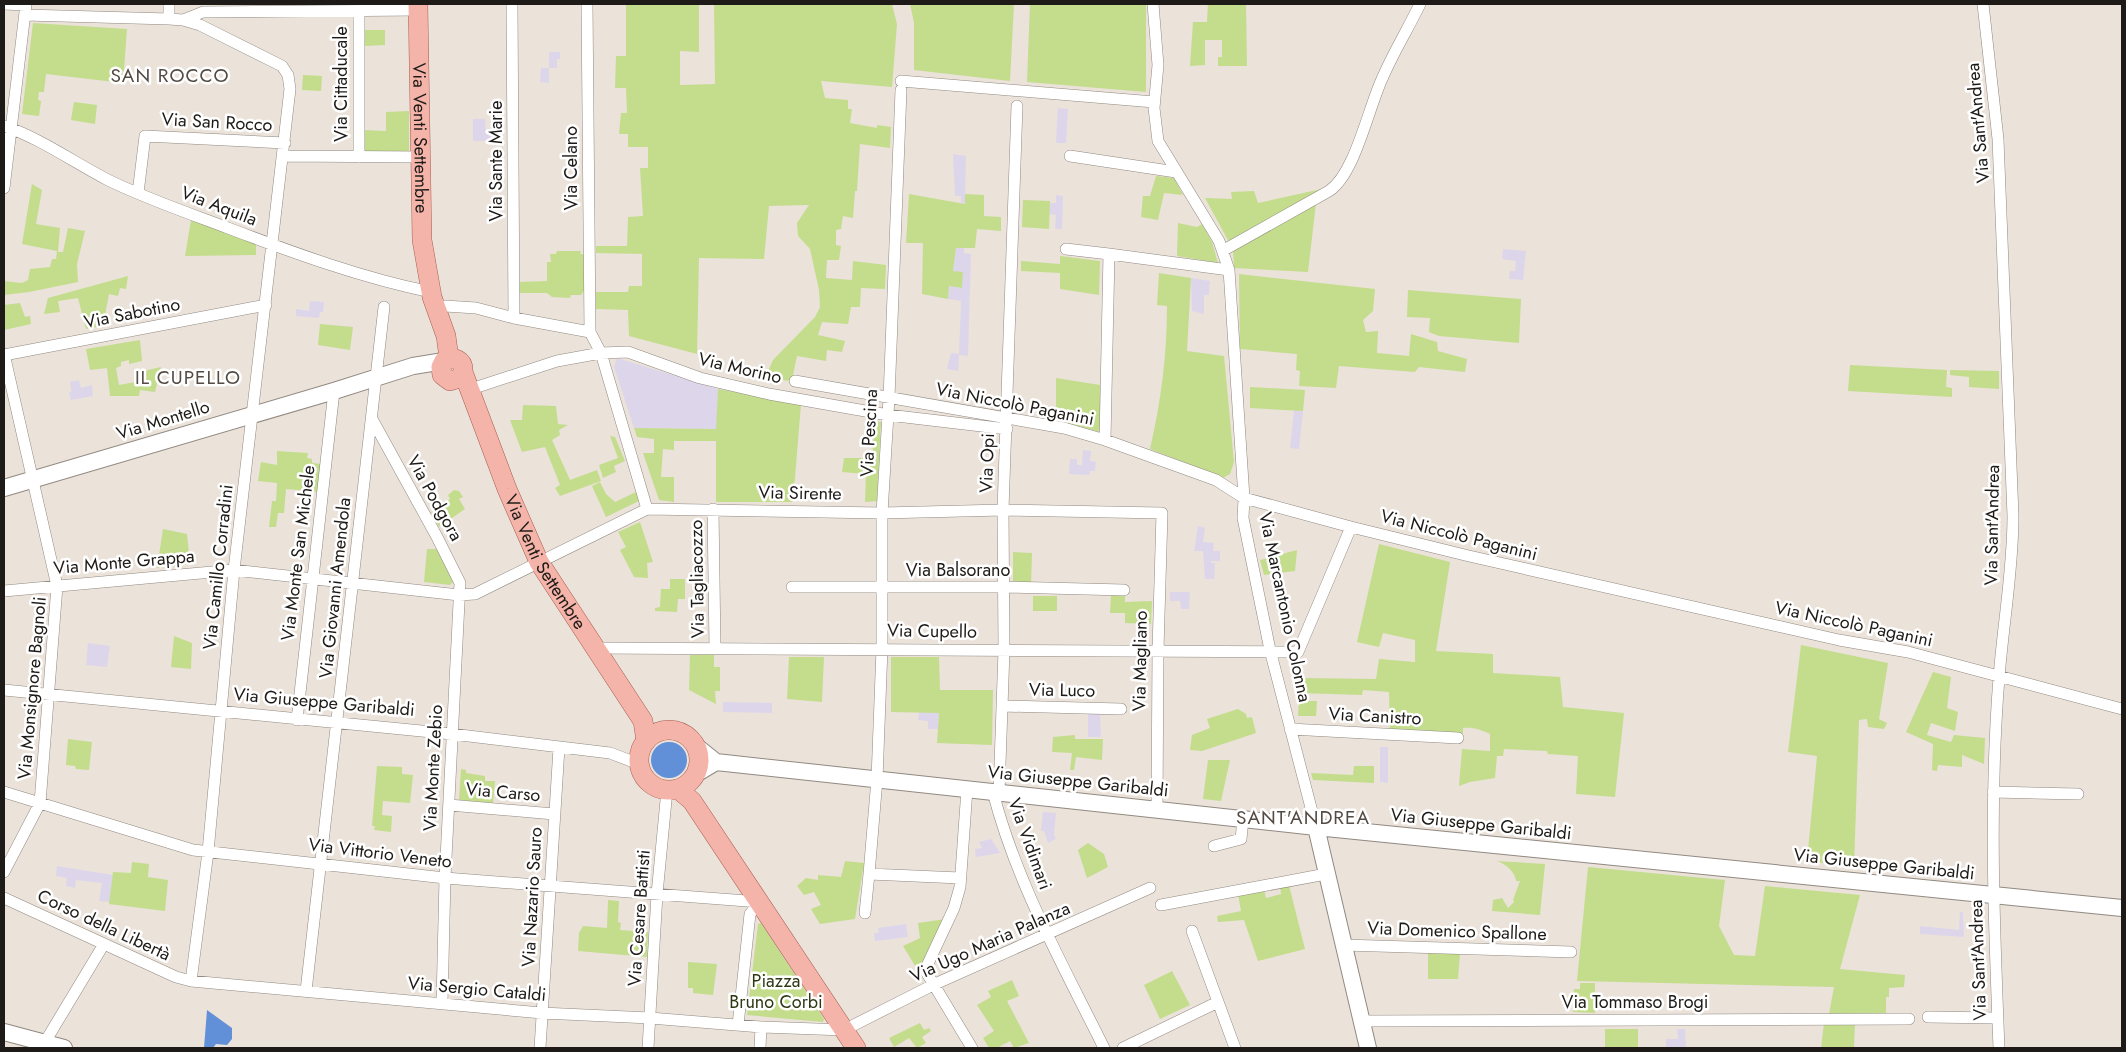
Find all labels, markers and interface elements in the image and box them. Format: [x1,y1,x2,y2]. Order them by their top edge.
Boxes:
street label: Via Cittaducale [328,26,354,142]
district label: SAN ROCCO [110,62,230,89]
street label: Via Venti Settembre [406,62,435,214]
street label: Via Sant'Andrea [1960,62,1996,184]
street label: Via Sante Marie [483,101,509,221]
street label: Via San Rocco [161,106,273,138]
street label: Via Celano [558,126,584,210]
street label: Via Aquila [177,180,261,232]
street label: Via Sabotino [82,291,183,335]
street label: Via Morino [696,346,785,390]
district label: IL CUPELLO [135,364,241,391]
street label: Via Niccolò Paganini [934,376,1096,432]
street label: Via Pescina [854,388,884,478]
street label: Via Montello [113,393,213,446]
street label: Via Opi [973,433,1001,493]
street label: Via Podgora [401,450,469,546]
street label: Via Monte San Michele [274,464,322,642]
street label: Via Sant'Andrea [1978,464,2006,586]
street label: Via Sirente [758,479,842,507]
street label: Via Camillo Corradini [196,483,240,651]
street label: Via Venti Settembre [498,490,593,635]
street label: Via Giovanni Amendola [313,496,357,680]
street label: Via Niccolò Paganini [1378,503,1540,567]
street label: Via Marcantonio Colonna [1252,510,1318,704]
street label: Via Tagliacozzo [683,519,711,638]
street label: Via Monte Grappa [52,543,196,581]
street label: Via Balsorano [906,557,1010,583]
street label: Via Monsignore Bagnoli [11,595,53,781]
street label: Via Niccolò Paganini [1773,595,1935,653]
street label: Via Magliano [1126,610,1154,712]
street label: Via Cupello [887,617,977,645]
street label: Via Luco [1029,676,1096,704]
street label: Via Giuseppe Garibaldi [232,681,416,723]
street label: Via Canistro [1328,701,1422,731]
street label: Via Monte Zebio [417,704,449,832]
street label: Via Giuseppe Garibaldi [986,759,1170,803]
street label: Via Carso [465,776,542,808]
street label: Via Vidimari [1001,795,1059,893]
street label: Via Giuseppe Garibaldi [1389,802,1573,846]
district label: SANT'ANDREA [1236,804,1370,831]
street label: Via Nazario Sauro [515,826,549,968]
street label: Via Vittorio Veneto [307,831,453,875]
street label: Via Giuseppe Garibaldi [1792,842,1976,886]
street label: Via Cesare Battisti [621,849,657,987]
street label: Corso della Libertà [33,883,175,967]
street label: Via Ugo Maria Palanza [906,895,1074,989]
street label: Via Sant'Andrea [1963,899,1993,1021]
street label: Via Domenico Spallone [1367,915,1547,947]
park label: Piazza Bruno Corbi [729,968,823,1015]
street label: Via Sergio Cataldi [407,970,547,1008]
street label: Via Tommaso Brogi [1562,989,1708,1015]

